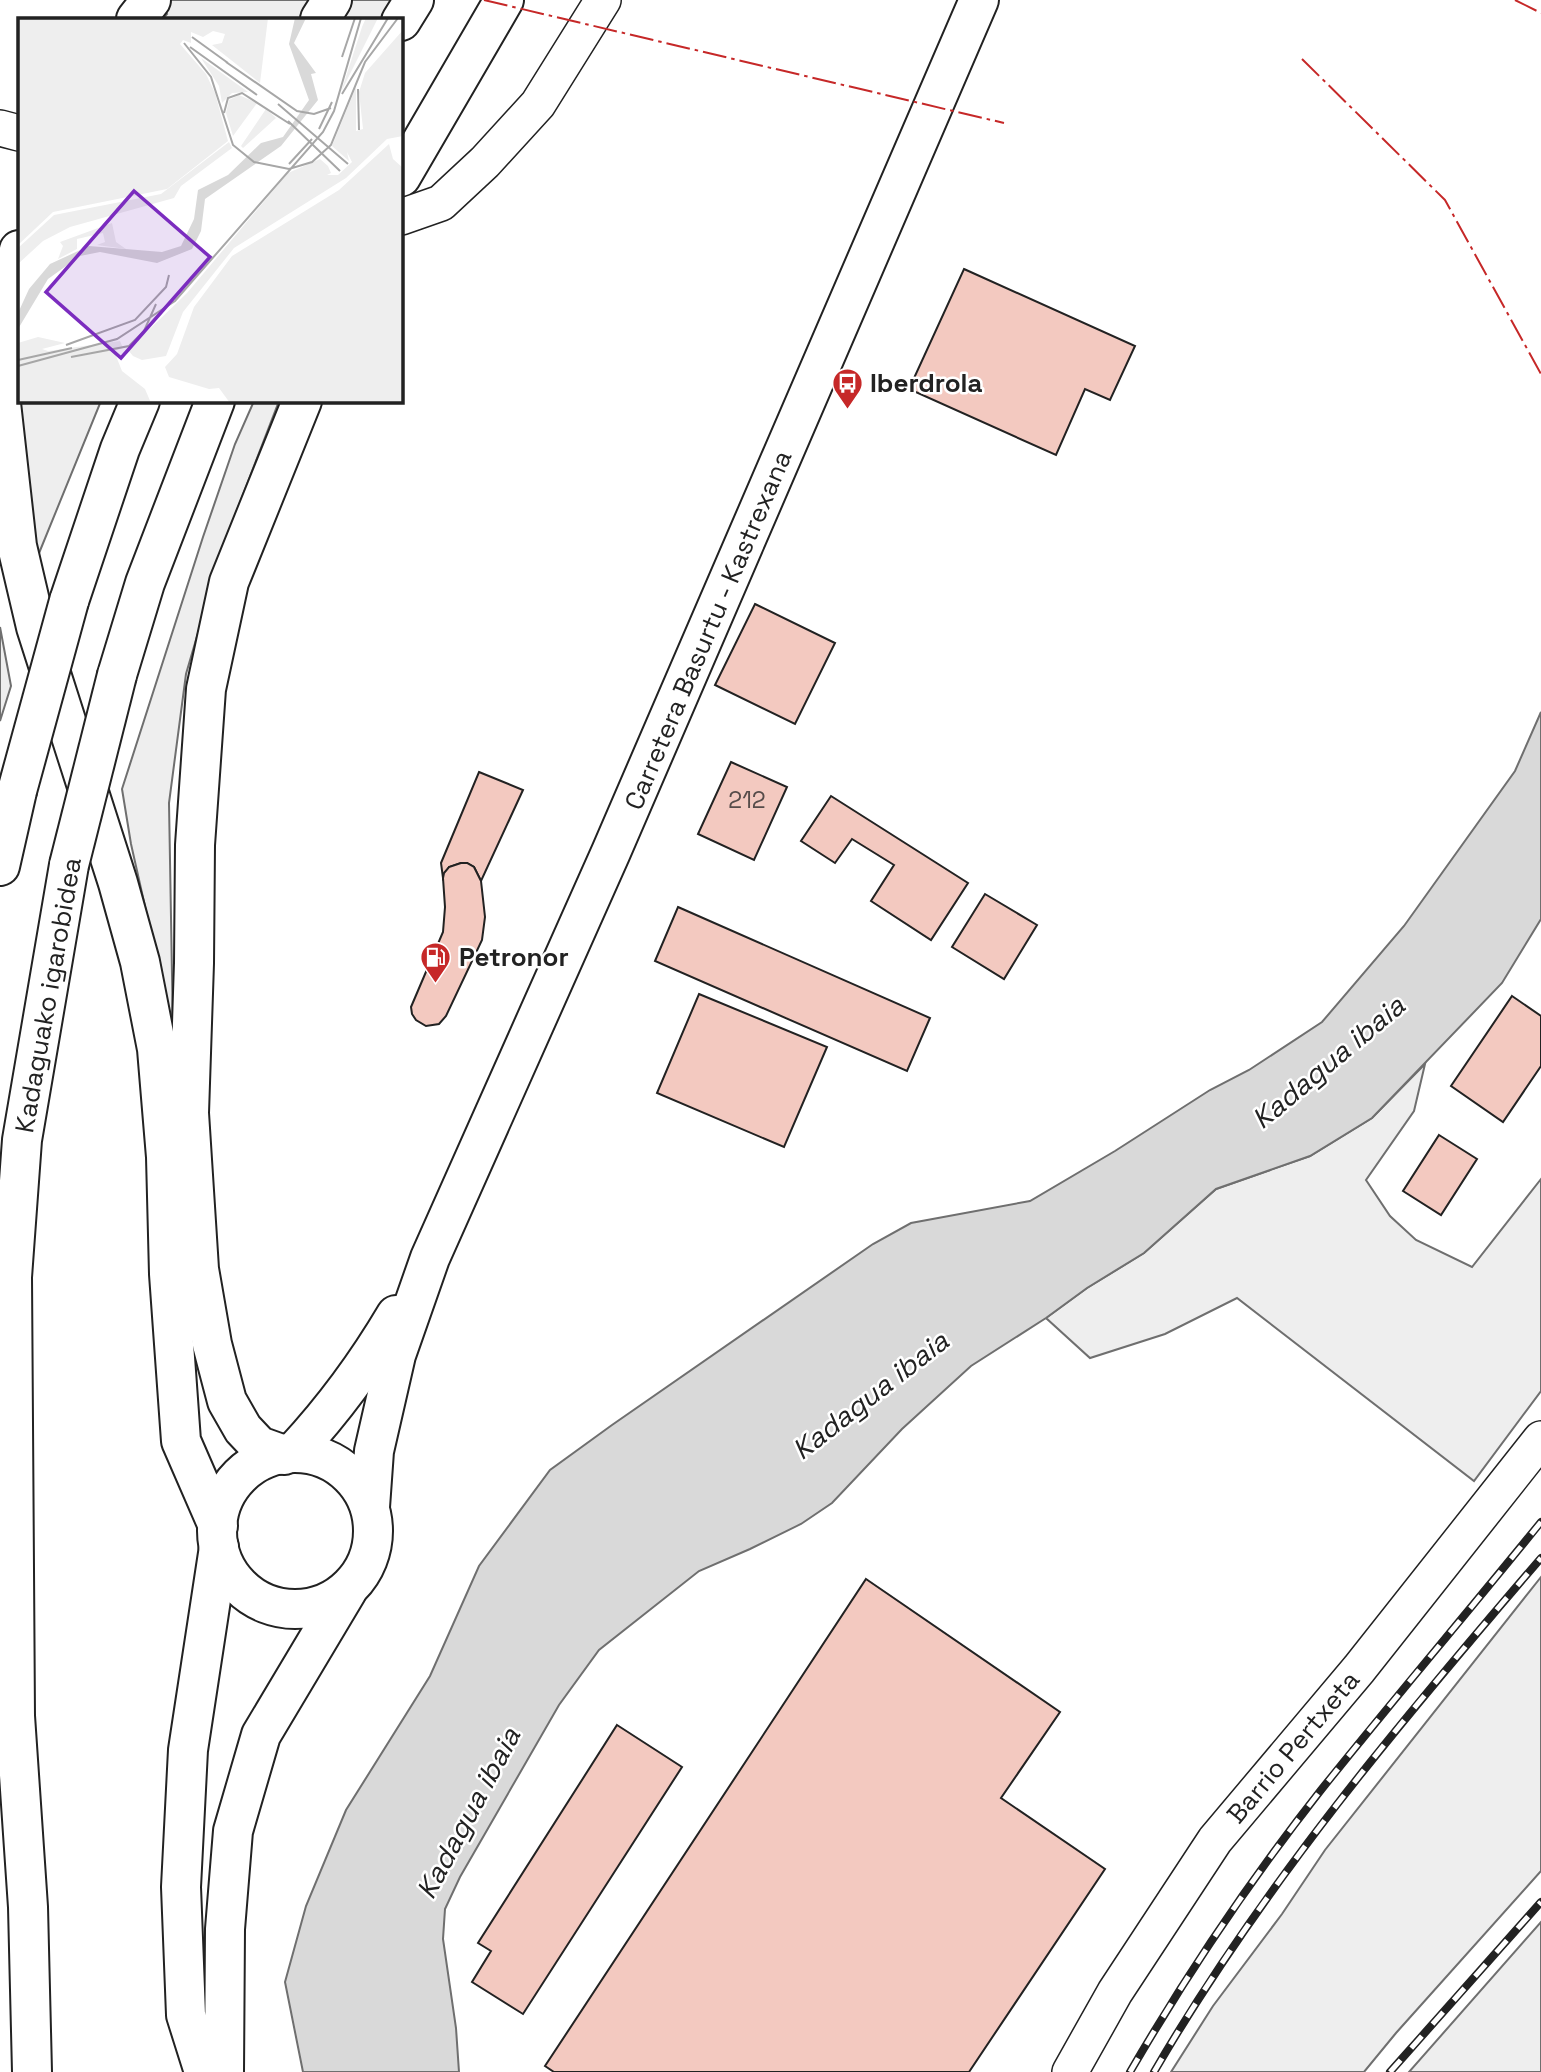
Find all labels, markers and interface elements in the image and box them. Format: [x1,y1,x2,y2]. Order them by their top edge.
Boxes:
inset map [18,18,402,402]
bus stop icon: Iberdrola [830,366,864,410]
place label: Iberdrola [870,366,983,400]
street label: Carretera Basurtu - Kastrexana [617,445,799,815]
house number: 212 [728,785,766,815]
street label: Kadaguako igarobidea [7,855,89,1135]
fuel station icon: Petronor [419,940,453,984]
place label: Petronor [459,940,569,974]
water label: Kadagua ibaia [1244,987,1413,1137]
water label: Kadagua ibaia [784,1322,956,1467]
street label: Barrio Pertxeta [1219,1663,1367,1831]
water label: Kadagua ibaia [408,1720,529,1905]

